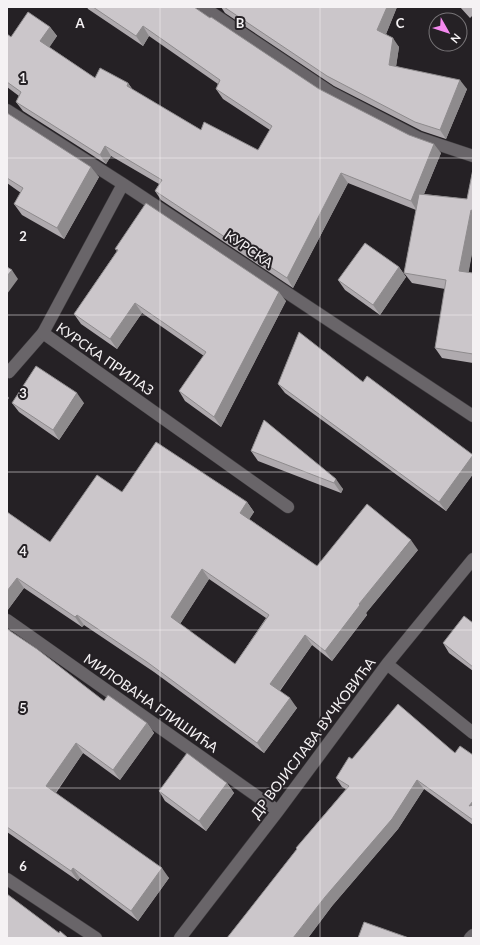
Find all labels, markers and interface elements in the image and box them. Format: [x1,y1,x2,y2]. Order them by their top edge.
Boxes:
north arrow [428,12,468,52]
text: A [74,15,85,31]
text: B [236,15,245,31]
text: C [396,15,405,31]
text: N [448,31,464,46]
text: 1 [19,70,27,86]
street label: КУРСКА [222,226,277,271]
text: 2 [19,228,27,244]
street label: КУРСКА ПРИЛАЗ [53,319,157,399]
text: 3 [19,385,27,401]
text: 4 [19,543,27,559]
street label: МИЛОВАНА ГЛИШИЋА [81,650,222,756]
street label: ДР ВОЈИСЛАВА ВУЧКОВИЋА [247,653,379,821]
text: 5 [19,700,27,716]
text: 6 [19,858,27,874]

